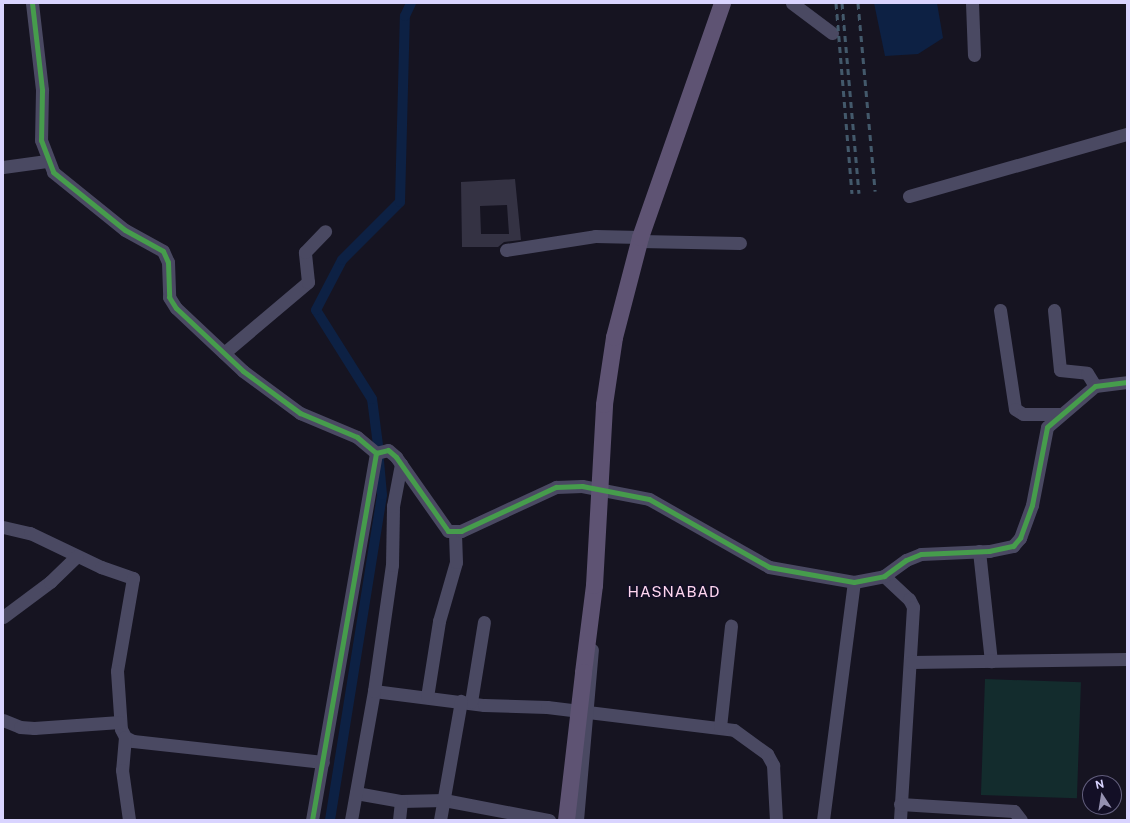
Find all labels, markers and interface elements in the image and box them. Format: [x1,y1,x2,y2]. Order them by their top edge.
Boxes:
district label: HASNABAD [628,583,720,601]
north arrow [1082,775,1122,815]
text: N [1094,777,1105,791]

